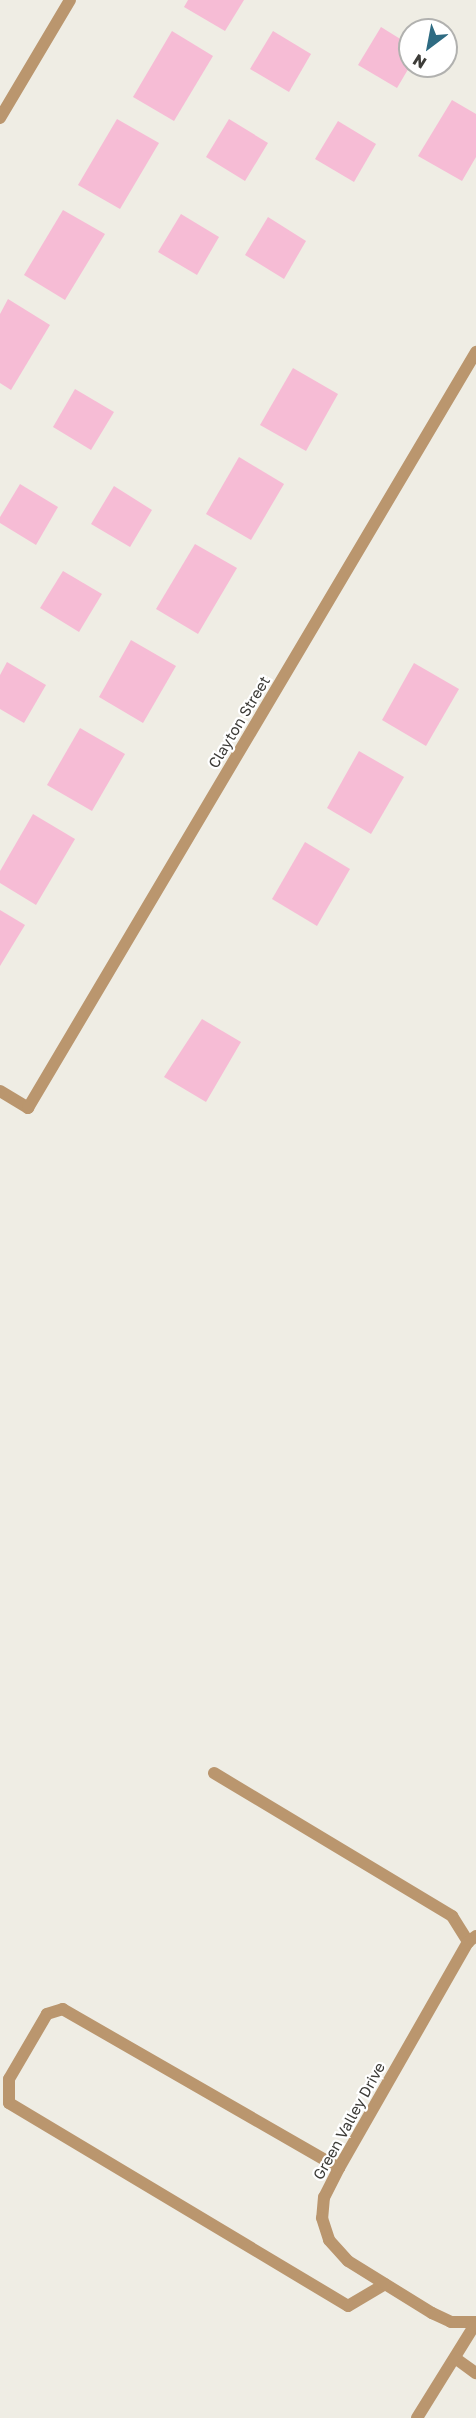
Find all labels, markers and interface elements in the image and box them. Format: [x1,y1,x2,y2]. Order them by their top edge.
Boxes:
north arrow [398,18,458,78]
text: N [409,50,430,73]
street label: Clayton Street [204,673,274,771]
street label: Green Valley Drive [309,2059,389,2183]

